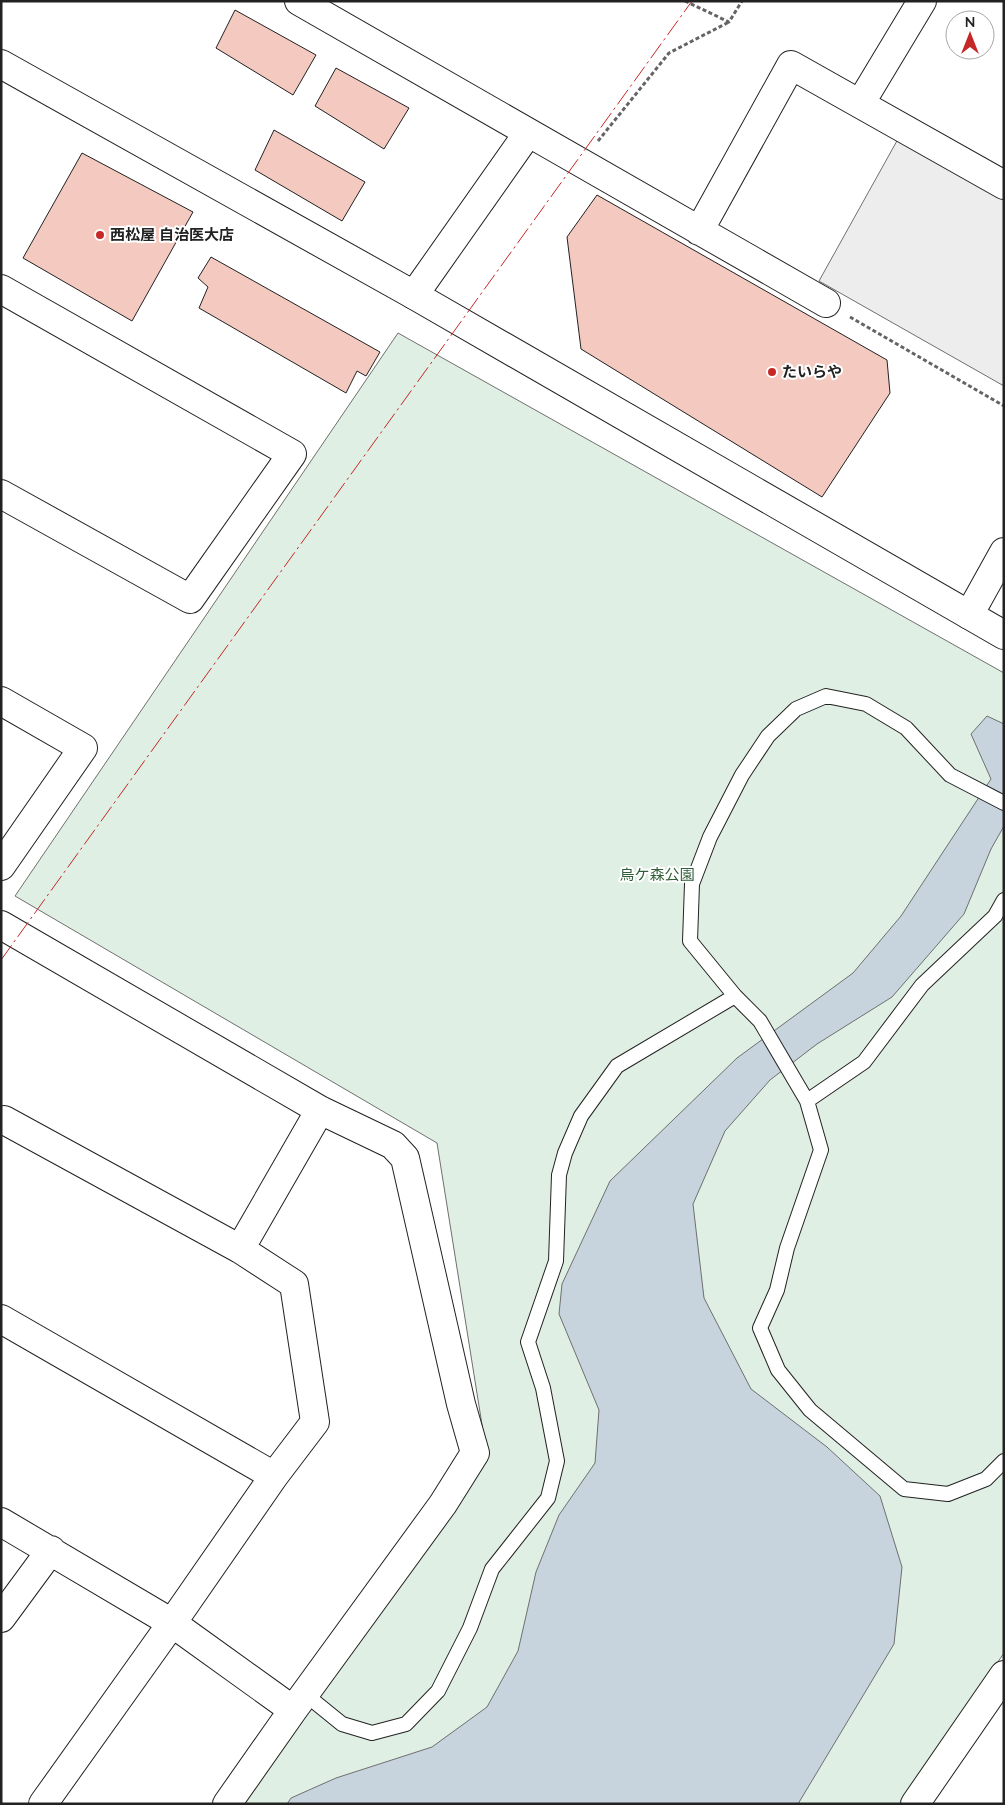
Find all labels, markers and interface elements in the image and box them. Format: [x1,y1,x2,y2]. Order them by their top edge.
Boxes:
north arrow [945,10,995,60]
text: N [965,13,975,31]
place label: 西松屋 自治医大店 [110,225,234,244]
marker: 西松屋 自治医大店 [94,229,106,241]
place label: たいらや [782,362,842,381]
marker: たいらや [766,366,778,378]
park label: 烏ケ森公園 [619,865,695,884]

